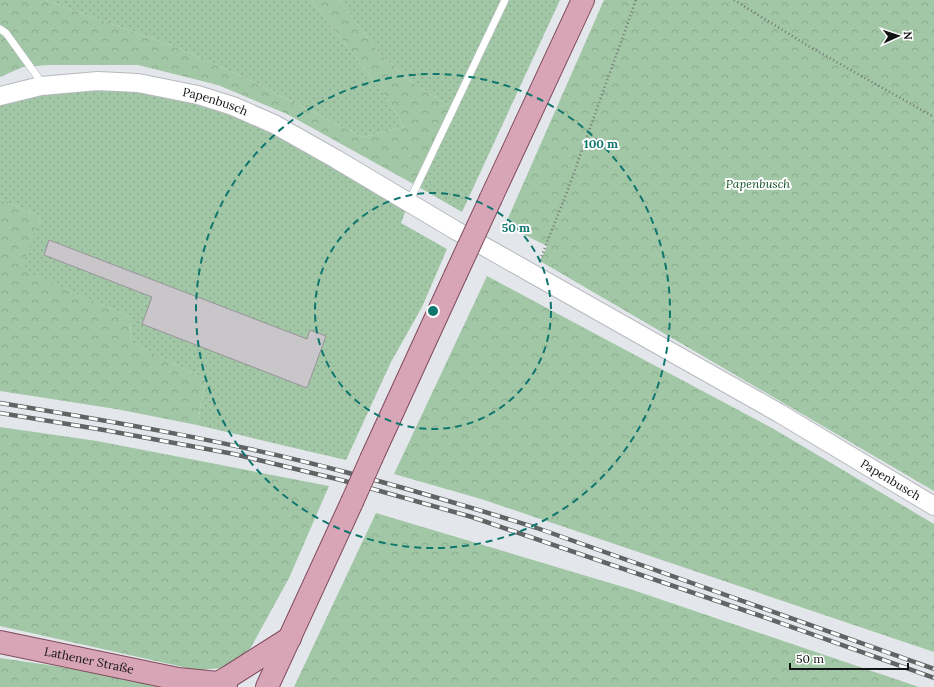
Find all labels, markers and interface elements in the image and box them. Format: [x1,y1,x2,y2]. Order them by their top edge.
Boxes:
north arrow [878,16,918,56]
text: N [901,31,915,41]
street label: Papenbusch [181,84,250,119]
text: 100 m [584,136,618,151]
park label: Papenbusch [726,176,790,191]
text: 50 m [502,220,530,235]
centre of rings [426,304,440,318]
street label: Papenbusch [858,456,924,503]
street label: Lathener Straße [43,643,136,677]
scale bar [790,645,908,671]
text: 50 m [796,651,824,666]

